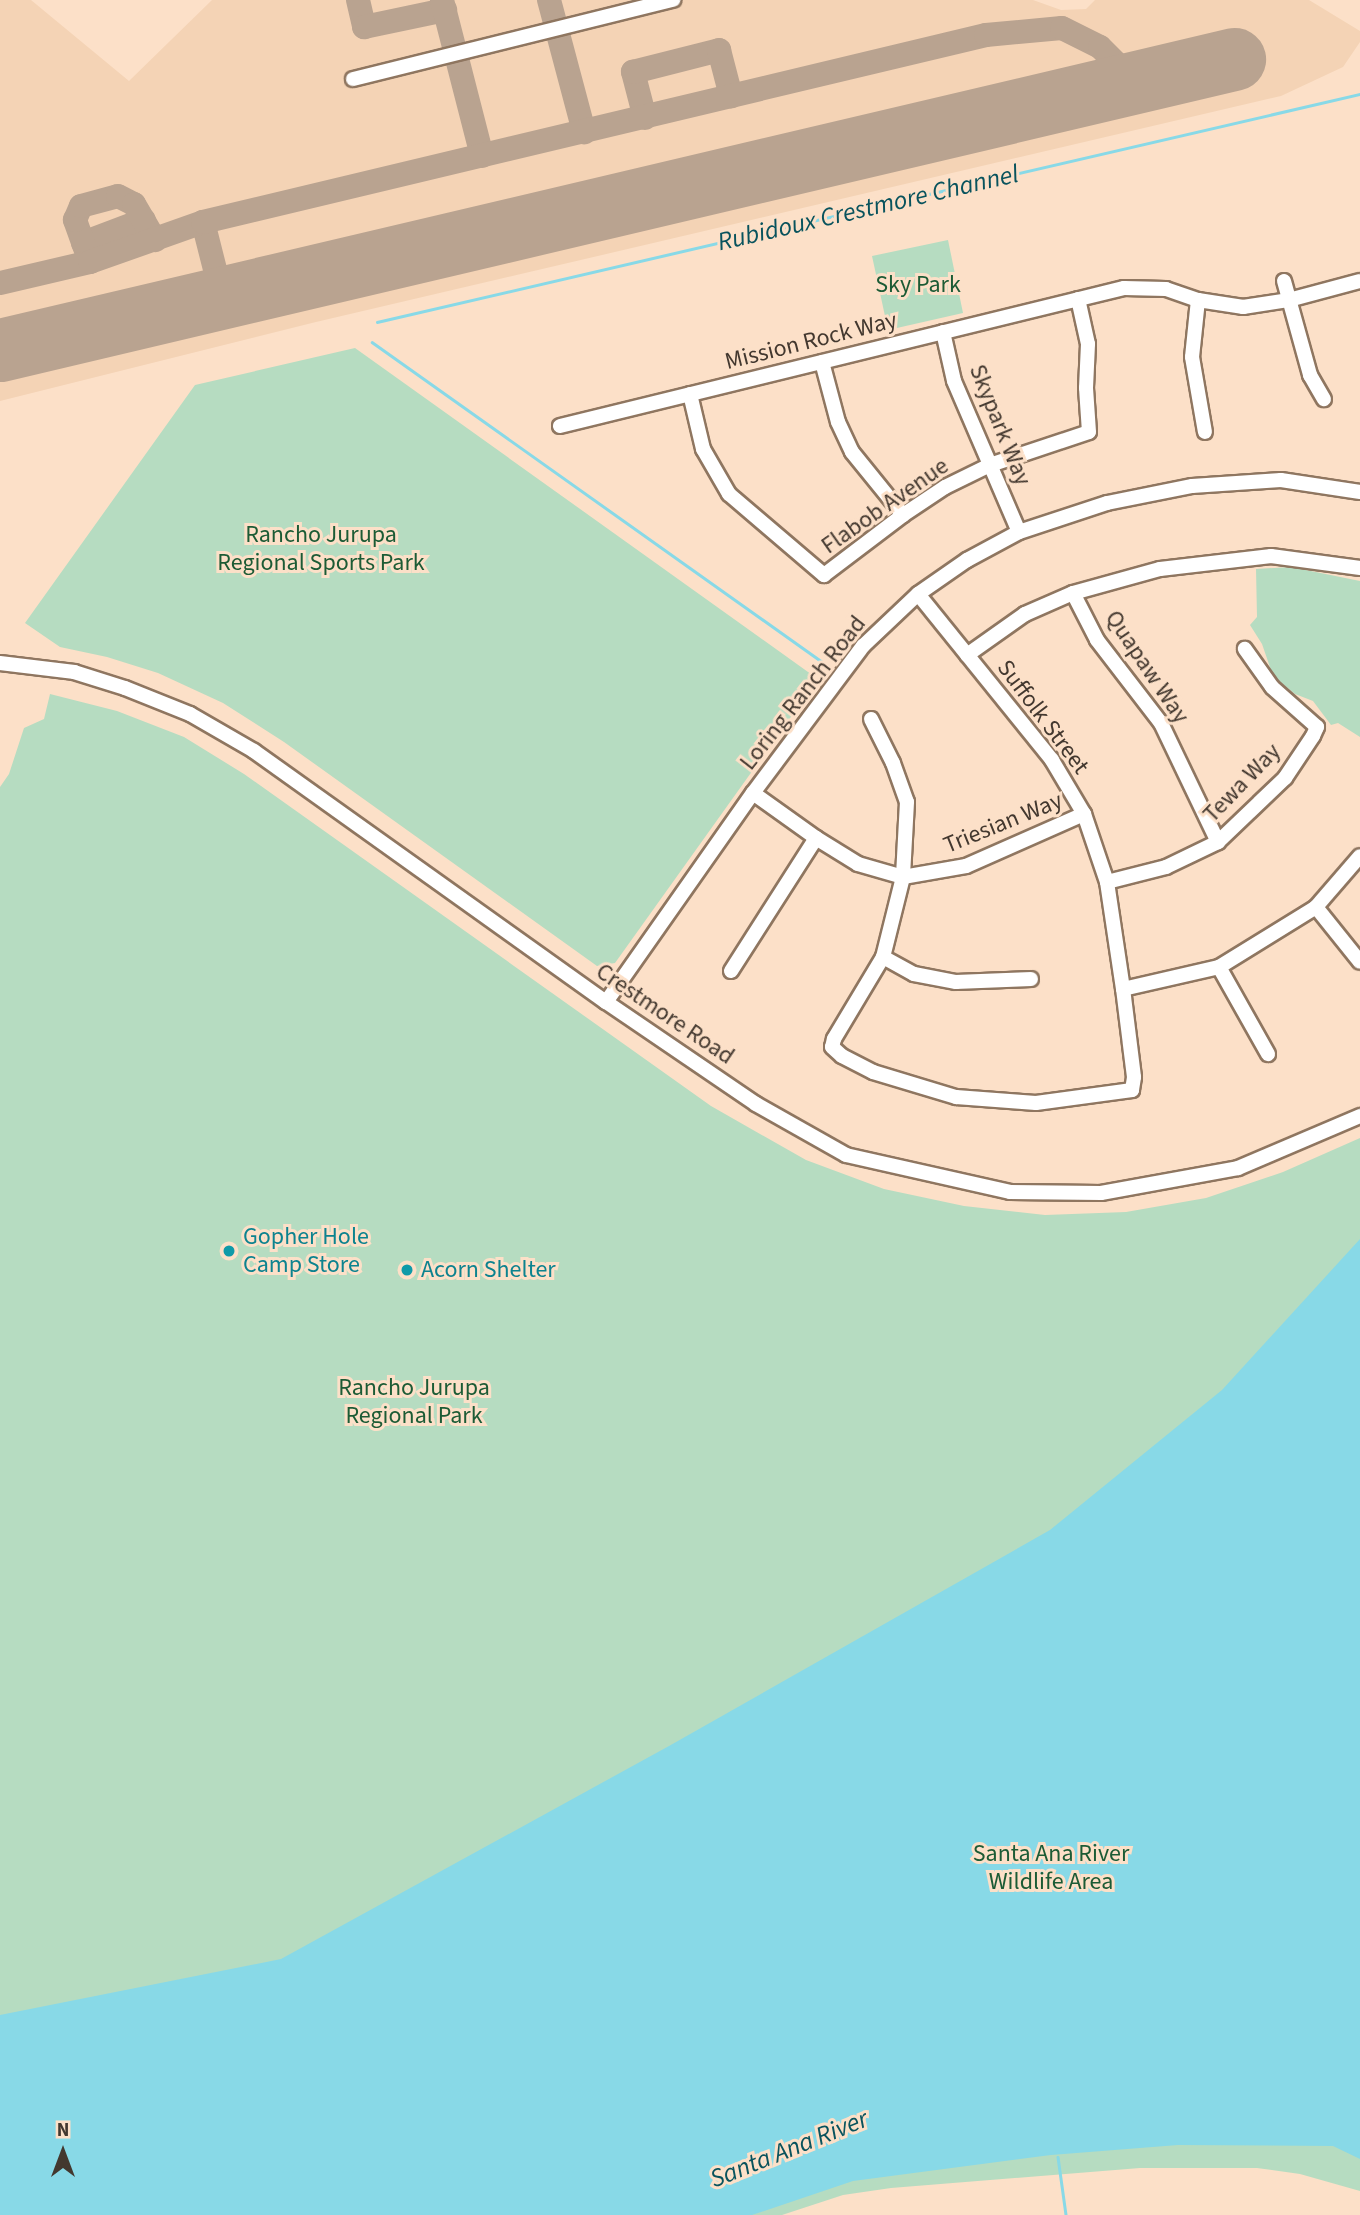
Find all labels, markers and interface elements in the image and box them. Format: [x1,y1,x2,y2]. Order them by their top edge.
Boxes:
water label: Rubidoux Crestmore Channel [714,158,1022,258]
park label: Sky Park [875,271,961,299]
street label: Mission Rock Way [722,306,900,376]
street label: Skypark Way [963,360,1037,490]
street label: Flabob Avenue [816,452,954,560]
park label: Rancho Jurupa Regional Sports Park [217,521,425,577]
street label: Quapaw Way [1099,605,1195,729]
street label: Loring Ranch Road [734,610,872,776]
street label: Suffolk Street [991,654,1095,780]
street label: Tewa Way [1197,737,1287,829]
street label: Triesian Way [939,786,1067,860]
street label: Crestmore Road [590,957,740,1071]
place label: Gopher Hole Camp Store [243,1223,369,1279]
marker: Gopher Hole Camp Store [221,1243,237,1259]
place label: Acorn Shelter [421,1256,556,1284]
marker: Acorn Shelter [399,1262,415,1278]
park label: Rancho Jurupa Regional Park [338,1374,490,1430]
park label: Santa Ana River Wildlife Area [973,1840,1129,1896]
water label: Santa Ana River [705,2103,873,2195]
north arrow [28,2117,98,2187]
text: N [57,2117,69,2144]

